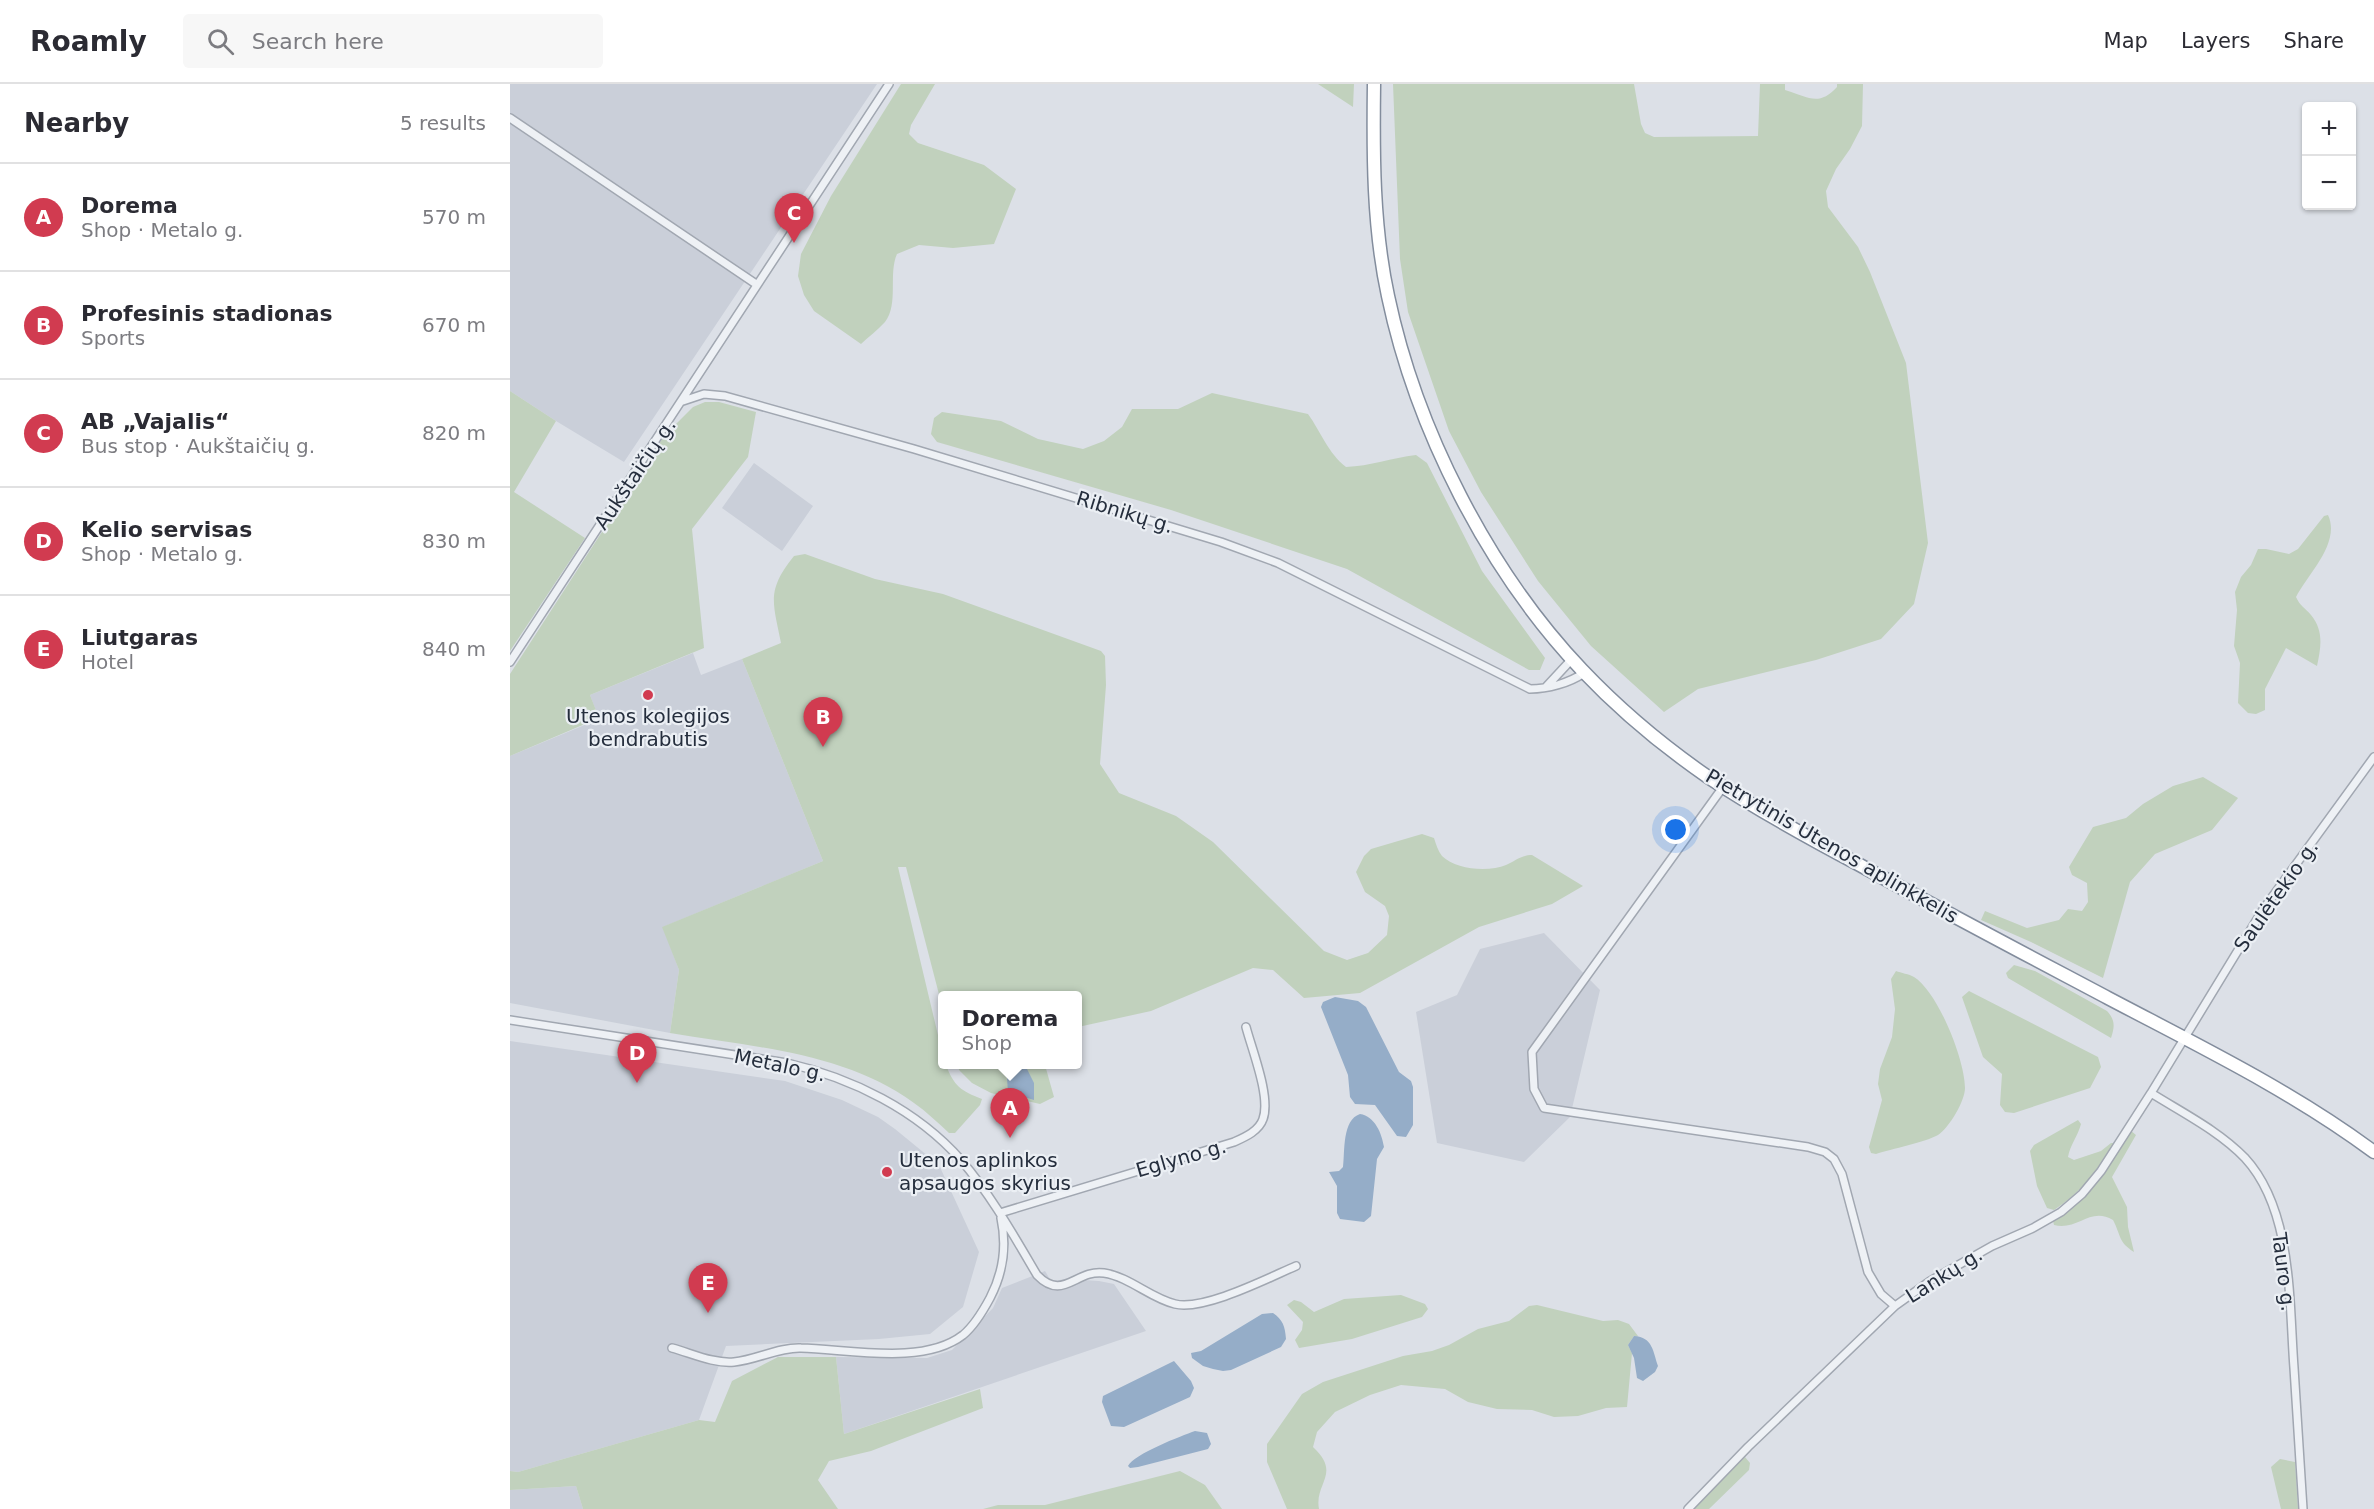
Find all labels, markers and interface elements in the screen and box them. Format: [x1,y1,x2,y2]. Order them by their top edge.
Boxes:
search box [183,14,603,68]
text: Roamly [30,25,147,58]
icon: search [204,25,237,58]
text: Search here [252,29,384,54]
text: Map [2104,29,2148,53]
text: Layers [2181,29,2250,53]
text: Share [2283,29,2344,53]
map controls [2302,102,2356,210]
button: + [2302,102,2356,156]
text: Nearby [24,108,129,138]
text: 5 results [400,111,486,135]
button: − [2302,156,2356,210]
text: Dorema [81,193,178,218]
pin: C [774,194,814,243]
text: A [36,205,51,229]
text: 570 m [422,205,486,229]
text: Shop · Metalo g. [81,218,243,242]
text: Profesinis stadionas [81,301,333,326]
text: B [36,313,51,337]
text: 670 m [422,313,486,337]
text: Sports [81,326,145,350]
text: AB „Vajalis“ [81,409,230,434]
street label: Aukštaičių g. [589,414,681,534]
text: C [36,421,51,445]
text: 820 m [422,421,486,445]
text: Bus stop · Aukštaičių g. [81,434,315,458]
street label: Ribnikų g. [1074,486,1176,538]
text: Kelio servisas [81,517,252,542]
text: D [35,529,52,553]
text: 830 m [422,529,486,553]
text: Shop · Metalo g. [81,542,243,566]
text: Liutgaras [81,625,198,650]
text: E [37,637,50,661]
text: 840 m [422,637,486,661]
text: Hotel [81,650,134,674]
marker: Utenos kolegijos bendrabutis [641,688,655,702]
pin: B [804,698,842,747]
place label: Utenos kolegijos bendrabutis [566,704,730,751]
street label: Pietrytinis Utenos aplinkkelis [1702,764,1962,928]
your location [1661,815,1690,844]
street label: Saulėtekio g. [2229,836,2323,956]
popup [938,991,1082,1069]
text: Dorema [962,1006,1058,1031]
text: Shop [962,1031,1012,1055]
pin: D [618,1034,656,1083]
street label: Metalo g. [732,1044,828,1086]
pin: A [990,1088,1030,1138]
street label: Eglyno g. [1133,1134,1229,1182]
place label: Utenos aplinkos apsaugos skyrius [899,1148,1071,1195]
marker: Utenos aplinkos apsaugos skyrius [880,1165,894,1179]
street label: Tauro g. [2267,1230,2301,1313]
street label: Lankų g. [1901,1242,1987,1308]
pin: E [688,1264,728,1313]

